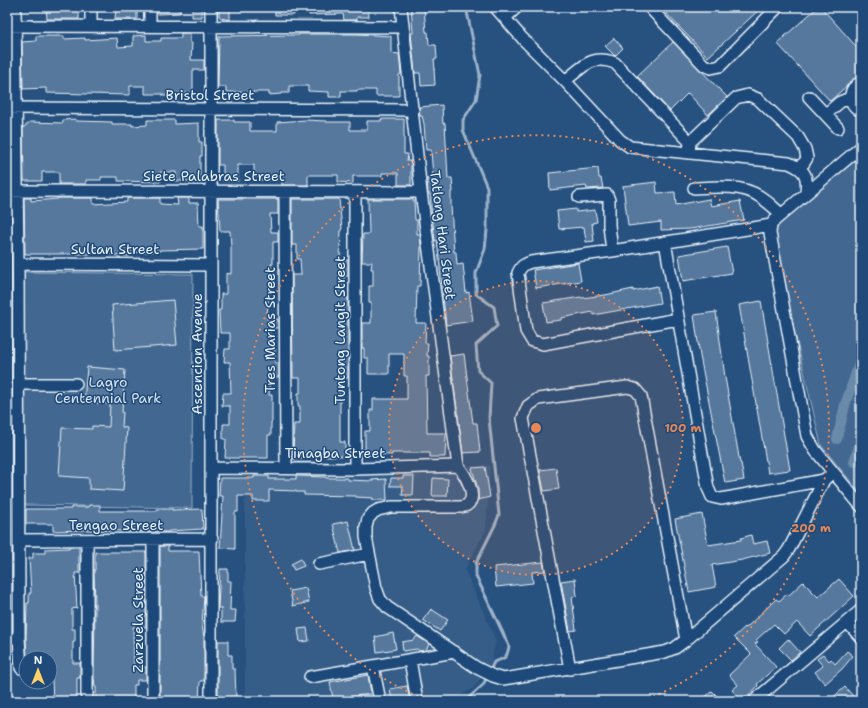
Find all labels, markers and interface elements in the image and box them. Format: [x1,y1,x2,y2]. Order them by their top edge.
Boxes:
street label: Bristol Street [166,86,254,104]
street label: Siete Palabras Street [143,167,285,185]
street label: Tatlong Hari Street [426,169,460,301]
street label: Sultan Street [71,240,159,258]
street label: Tuntong Langit Street [331,256,349,404]
street label: Tres Marias Street [261,267,279,393]
street label: Ascencion Avenue [188,293,206,415]
park label: Lagro Centennial Park [55,373,161,407]
text: 100 m [665,420,702,436]
centre of rings [529,421,543,435]
street label: Tinagba Street [285,444,385,462]
street label: Tengao Street [69,516,163,534]
text: 200 m [791,520,831,536]
street label: Zarzuela Street [129,567,147,673]
north arrow [18,650,58,690]
text: N [34,653,43,668]

